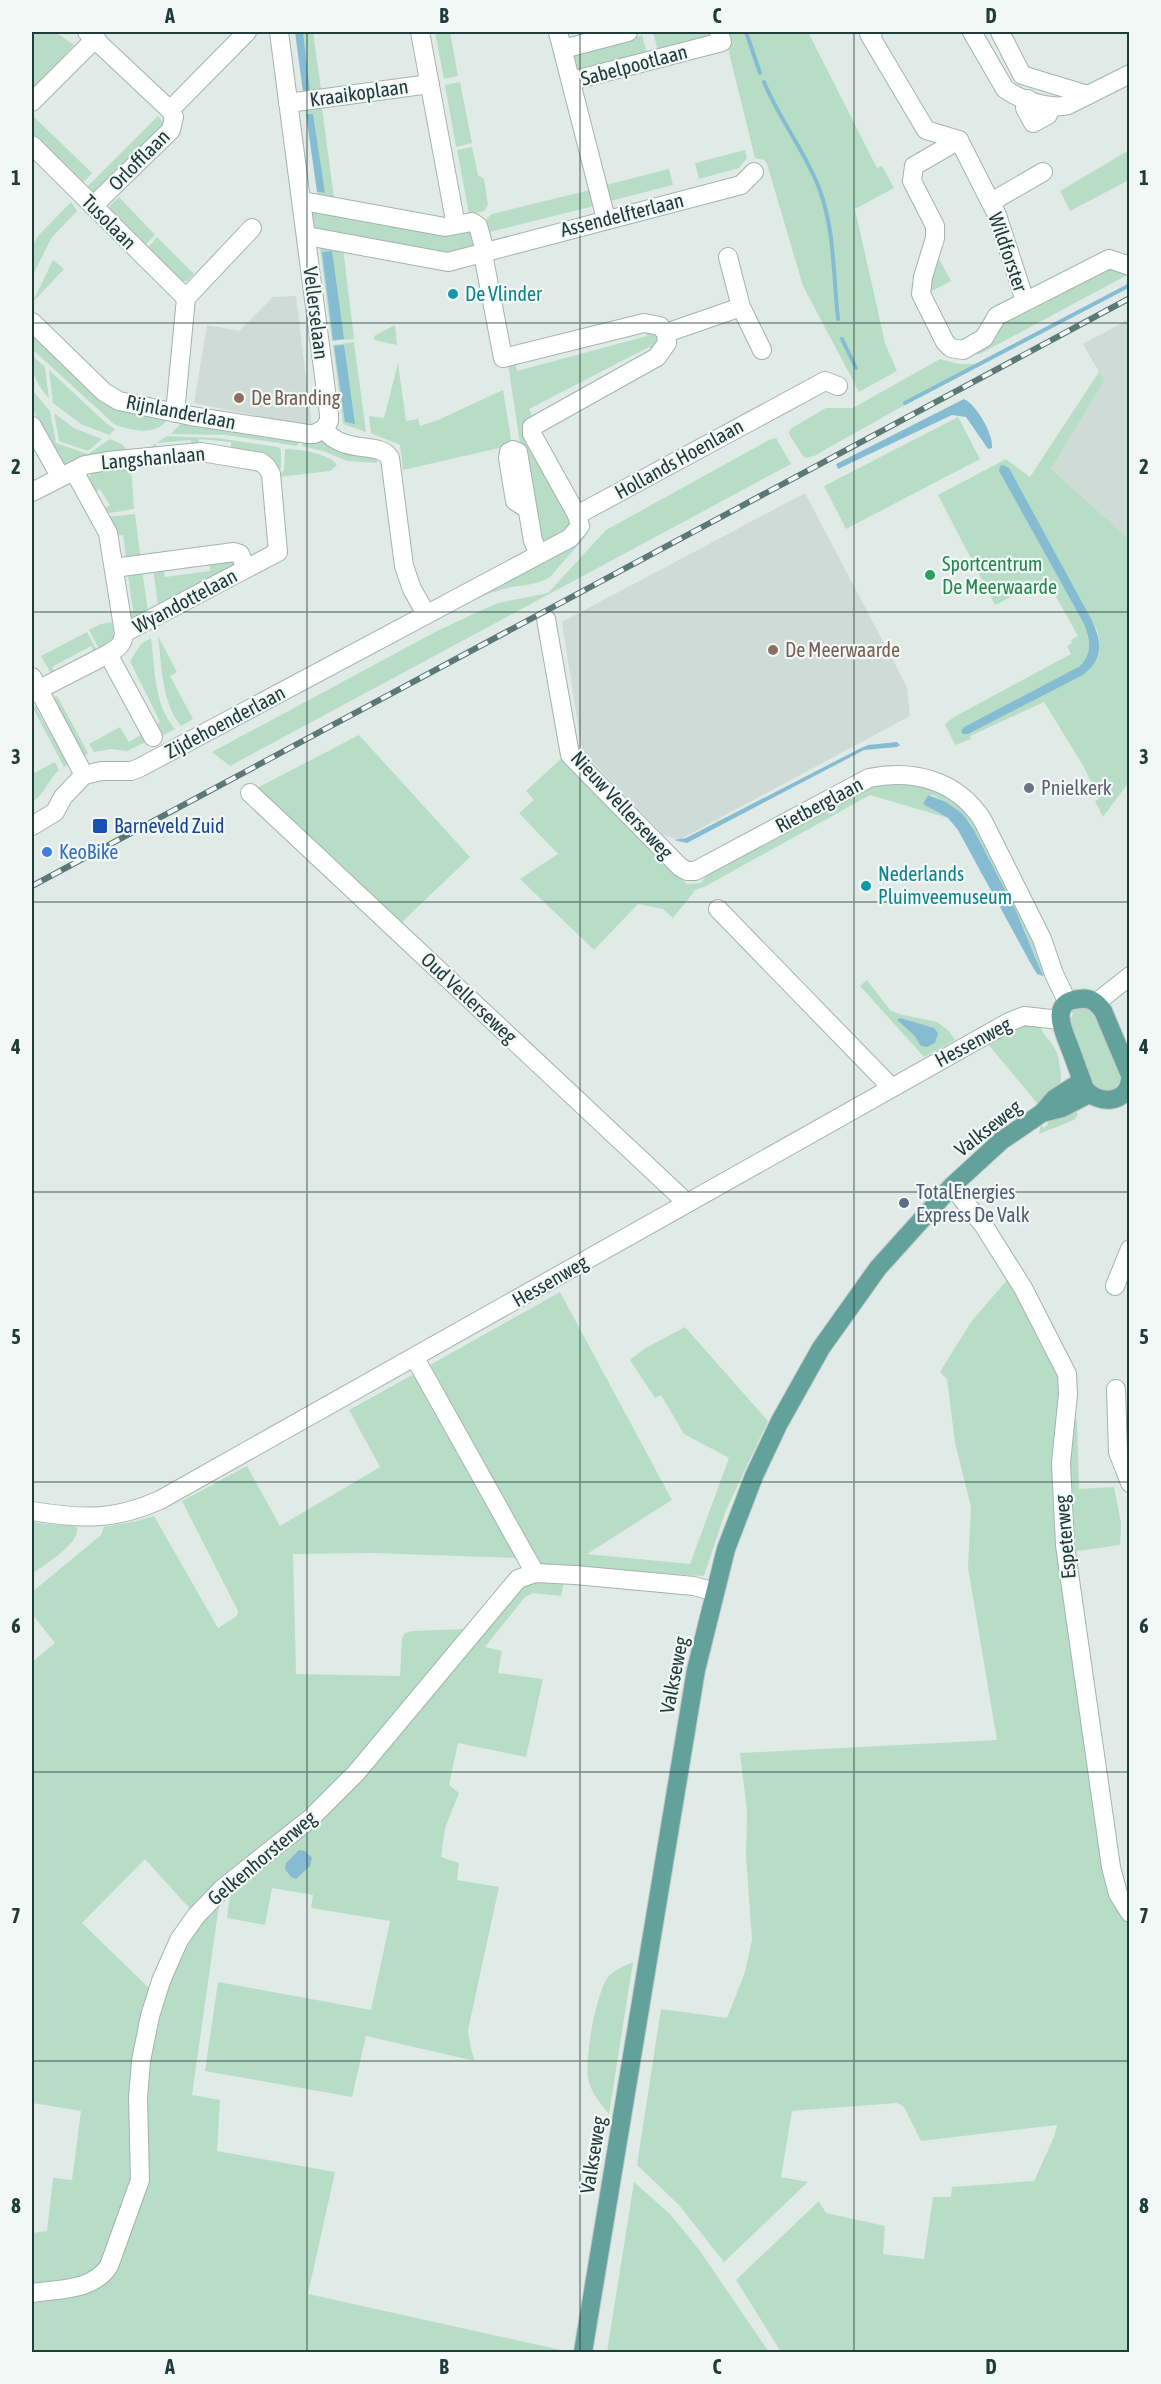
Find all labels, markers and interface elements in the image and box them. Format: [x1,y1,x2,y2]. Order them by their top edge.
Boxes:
text: A [164,4,175,27]
text: B [439,4,449,27]
text: C [713,4,722,27]
text: D [985,4,997,27]
street label: Sabelpootlaan [578,39,690,90]
street label: Kraaikoplaan [308,74,410,111]
street label: Orlofflaan [103,124,174,195]
text: 1 [11,166,21,189]
text: 1 [1139,166,1149,189]
street label: Assendelfterlaan [558,188,686,241]
street label: Tusolaan [77,190,141,254]
street label: Wildforster [984,209,1033,295]
street label: Vellerselaan [299,265,334,361]
place label: De Vlinder [465,282,543,305]
marker: De Vlinder [446,287,460,301]
place label: De Branding [251,386,341,409]
street label: Rijnlanderlaan [124,390,238,433]
marker: De Branding [232,391,246,405]
street label: Hollands Hoenlaan [611,414,747,503]
street label: Langshanlaan [100,441,206,474]
text: 2 [11,455,21,478]
text: 2 [1139,455,1149,478]
place label: Sportcentrum De Meerwaarde [942,552,1057,598]
street label: Wyandottelaan [129,564,241,638]
marker: Sportcentrum De Meerwaarde [923,568,937,582]
place label: De Meerwaarde [785,638,900,661]
marker: De Meerwaarde [766,643,780,657]
street label: Zijdehoenderlaan [161,680,289,763]
text: 3 [11,745,21,768]
text: 3 [1139,745,1149,768]
street label: Nieuw Vellerseweg [567,746,678,864]
street label: Rietberglaan [771,772,866,837]
place label: Pnielkerk [1041,776,1112,799]
marker: Pnielkerk [1022,781,1036,795]
place label: Barneveld Zuid [114,814,224,837]
marker: Barneveld Zuid [91,817,109,835]
place label: KeoBike [59,840,118,863]
marker: KeoBike [40,845,54,859]
place label: Nederlands Pluimveemuseum [878,862,1012,908]
marker: Nederlands Pluimveemuseum [859,879,873,893]
street label: Oud Vellerseweg [417,947,522,1048]
street label: Hessenweg [931,1012,1015,1071]
text: 4 [10,1035,21,1058]
text: 4 [1138,1035,1149,1058]
street label: Valkseweg [950,1094,1026,1161]
place label: TotalEnergies Express De Valk [916,1180,1030,1226]
marker: TotalEnergies Express De Valk [897,1196,911,1210]
street label: Hessenweg [508,1250,592,1311]
text: 5 [11,1325,21,1348]
text: 5 [1139,1325,1149,1348]
street label: Espeterweg [1049,1494,1080,1580]
text: 6 [11,1614,21,1637]
text: 6 [1139,1614,1149,1637]
street label: Valkseweg [655,1634,692,1715]
street label: Gelkenhorsterweg [203,1805,321,1910]
text: 7 [11,1904,21,1927]
text: 7 [1139,1904,1149,1927]
street label: Valkseweg [575,2114,610,2195]
text: 8 [11,2194,21,2217]
text: 8 [1139,2194,1149,2217]
text: A [164,2355,175,2378]
text: B [439,2355,449,2378]
text: C [713,2355,722,2378]
text: D [985,2355,997,2378]

